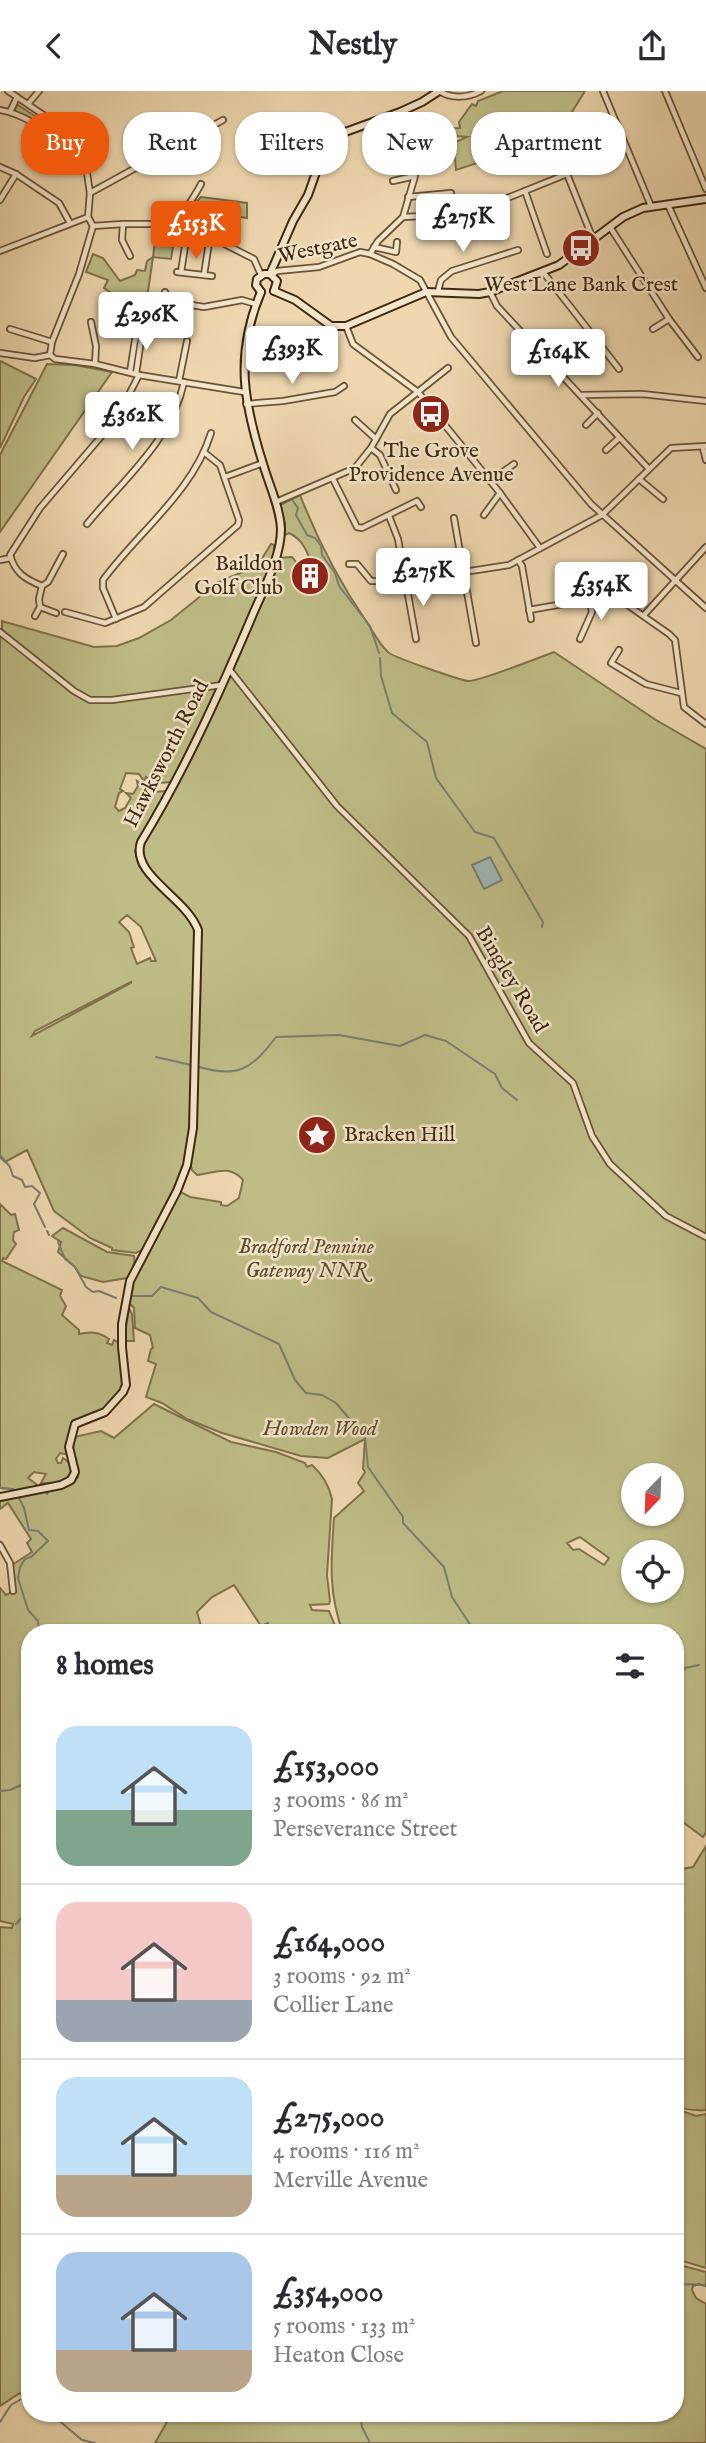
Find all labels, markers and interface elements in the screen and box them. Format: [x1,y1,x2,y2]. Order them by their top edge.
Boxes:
text: Nestly [309,25,397,66]
icon: back [35,27,73,65]
icon: share [633,27,671,65]
chip: Buy [21,112,109,175]
chip: Rent [123,112,221,175]
chip: Filters [235,112,348,175]
chip: New [362,112,457,175]
chip: Apartment [471,112,626,175]
pin: £275K [414,195,512,254]
pin: £153K [147,201,245,261]
text: £275K [432,202,494,231]
text: £153K [167,209,225,238]
street label: Westgate [276,227,361,271]
bus stop icon: West Lane Bank Crest [560,227,602,269]
place label: West Lane Bank Crest [484,272,678,299]
pin: £296K [97,293,195,352]
text: £296K [114,300,178,329]
pin: £393K [243,327,341,386]
pin: £164K [509,329,607,389]
text: £393K [262,334,322,363]
text: £164K [527,337,589,366]
pin: £362K [83,393,181,452]
bus stop icon: The Grove Providence Avenue [410,393,452,435]
text: £362K [101,400,163,429]
place label: The Grove Providence Avenue [348,438,514,489]
pin: £275K [374,549,472,608]
place label: Baildon Golf Club [194,551,283,602]
building icon: Baildon Golf Club [289,555,331,597]
text: £275K [392,556,454,585]
pin: £354K [552,563,650,622]
text: £354K [571,570,631,599]
street label: Hawksworth Road [118,675,216,832]
street label: Bingley Road [469,922,554,1039]
place icon: Bracken Hill [296,1114,338,1156]
place label: Bracken Hill [344,1122,456,1149]
park label: Bradford Pennine Gateway NNR [238,1234,374,1285]
park label: Howden Wood [262,1416,379,1443]
north arrow [621,1463,684,1526]
map controls [621,1463,684,1603]
button: locate [621,1540,684,1603]
text: 8 homes [56,1647,154,1685]
icon: filters [611,1647,649,1685]
text: £153,000 [273,1748,379,1786]
icon: home [112,1754,196,1838]
text: 3 rooms · 86 m² [273,1786,409,1815]
text: Perseverance Street [273,1815,458,1844]
text: £164,000 [273,1924,385,1962]
icon: home [112,1930,196,2014]
text: 3 rooms · 92 m² [273,1962,411,1991]
text: Collier Lane [273,1991,394,2020]
text: £275,000 [273,2099,385,2137]
icon: home [112,2105,196,2189]
text: 4 rooms · 116 m² [273,2137,420,2166]
text: Merville Avenue [273,2166,428,2195]
text: £354,000 [273,2274,383,2312]
icon: home [112,2280,196,2364]
text: 5 rooms · 133 m² [273,2312,416,2341]
text: Heaton Close [273,2341,404,2370]

